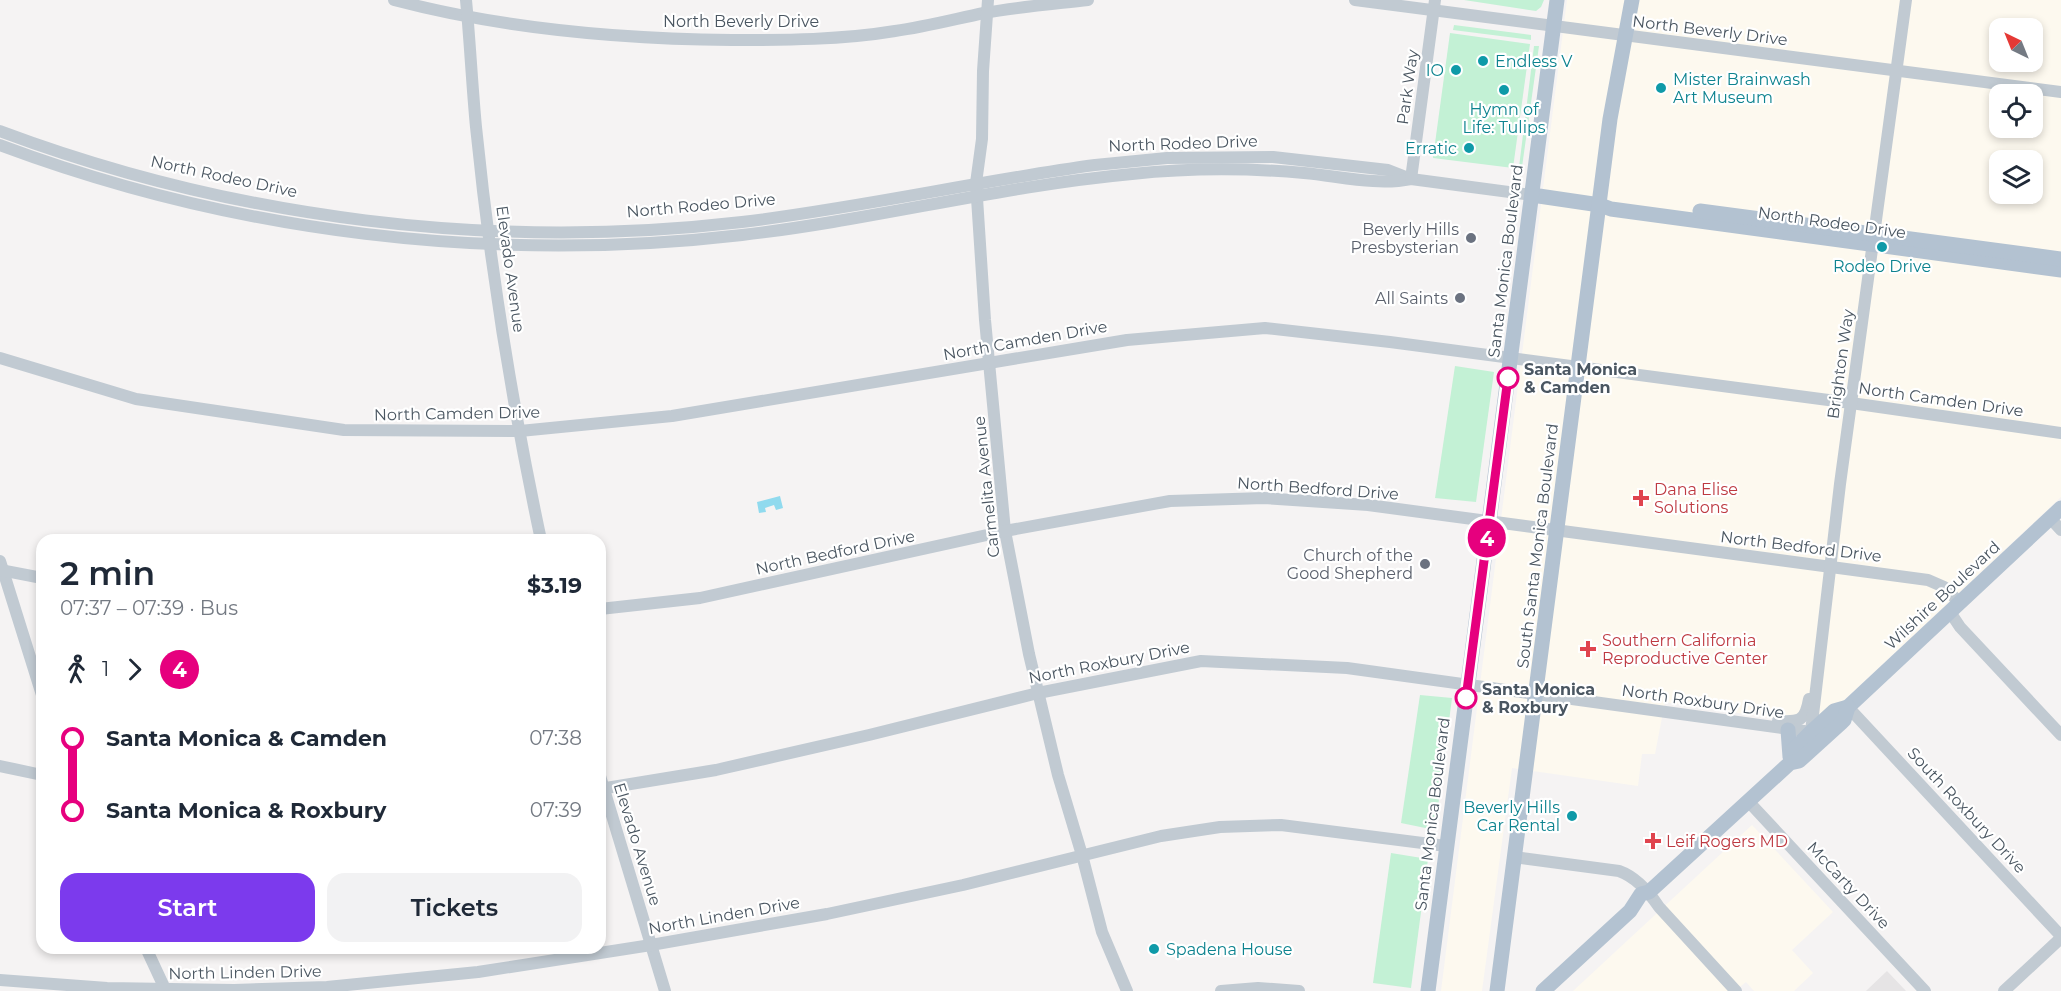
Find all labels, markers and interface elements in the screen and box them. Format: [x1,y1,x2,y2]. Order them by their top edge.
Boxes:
street label: North Beverly Drive [663,12,819,31]
street label: North Beverly Drive [1631,12,1789,49]
north arrow [1989,18,2043,72]
map controls [1989,18,2043,204]
street label: Park Way [1393,48,1422,126]
place label: Endless V [1495,52,1573,71]
marker: Endless V [1476,54,1490,68]
place label: IO [1426,61,1444,80]
marker: IO [1449,63,1463,77]
place label: Mister Brainwash Art Museum [1673,70,1811,107]
marker: Mister Brainwash Art Museum [1654,81,1668,95]
marker: Hymn of Life: Tulips [1497,83,1511,97]
button: locate [1989,84,2043,138]
place label: Hymn of Life: Tulips [1462,100,1546,137]
street label: North Rodeo Drive [1108,131,1258,156]
place label: Erratic [1405,139,1457,158]
marker: Erratic [1462,141,1476,155]
button: layers [1989,150,2043,204]
street label: North Rodeo Drive [149,152,299,201]
street label: Santa Monica Boulevard [1484,163,1527,359]
street label: North Rodeo Drive [626,190,776,221]
street label: North Rodeo Drive [1757,203,1907,242]
street label: Elevado Avenue [492,204,529,334]
place label: Beverly Hills Presbysterian [1350,220,1459,257]
marker: Beverly Hills Presbysterian [1464,231,1478,245]
marker: Rodeo Drive [1875,240,1889,254]
place label: Rodeo Drive [1833,257,1931,276]
place label: All Saints [1375,289,1448,308]
marker: All Saints [1453,291,1467,305]
street label: Brighton Way [1823,308,1858,420]
street label: North Camden Drive [942,317,1109,364]
place label: Santa Monica & Camden [1524,360,1637,397]
marker: Santa Monica & Camden [1497,367,1519,389]
street label: North Camden Drive [1857,379,2025,420]
street label: North Camden Drive [374,403,540,424]
street label: Carmelita Avenue [970,415,1003,559]
street label: South Santa Monica Boulevard [1513,423,1562,670]
street label: North Bedford Drive [1236,473,1400,504]
place label: Dana Elise Solutions [1654,480,1738,517]
marker: Dana Elise Solutions [1632,489,1650,507]
line badge: 4 [1468,518,1506,558]
street label: North Bedford Drive [754,526,916,579]
text: 4 [1480,526,1494,551]
street label: North Bedford Drive [1719,527,1883,566]
street label: Wilshire Boulevard [1881,537,2004,654]
place label: Church of the Good Shepherd [1287,546,1413,583]
text: 2 min [60,553,155,593]
marker: Church of the Good Shepherd [1418,557,1432,571]
text: $3.19 [527,572,582,599]
text: 07:37 – 07:39 · Bus [60,596,238,620]
place label: Southern California Reproductive Center [1602,631,1768,668]
street label: North Roxbury Drive [1027,638,1191,687]
marker: Southern California Reproductive Center [1579,640,1597,658]
icon: walk [60,653,93,686]
icon: forward [118,653,151,686]
text: 1 [102,657,109,681]
text: 4 [172,657,187,682]
place label: Santa Monica & Roxbury [1482,680,1595,717]
street label: North Roxbury Drive [1621,681,1785,722]
marker: Santa Monica & Roxbury [1455,687,1477,709]
street label: Santa Monica Boulevard [1411,716,1454,912]
text: Santa Monica & Camden [106,725,387,752]
text: 07:38 [529,726,582,750]
street label: South Roxbury Drive [1904,744,2030,877]
street label: Elevado Avenue [610,780,665,908]
text: Santa Monica & Roxbury [106,797,386,824]
text: 07:39 [530,798,582,822]
place label: Beverly Hills Car Rental [1463,798,1560,835]
marker: Beverly Hills Car Rental [1565,809,1579,823]
marker: Leif Rogers MD [1644,832,1662,850]
place label: Leif Rogers MD [1666,832,1788,851]
street label: McCarty Drive [1803,838,1894,933]
button: Start [60,873,315,942]
button: Tickets [327,873,582,942]
street label: North Linden Drive [647,893,801,938]
place label: Spadena House [1166,940,1292,959]
marker: Spadena House [1147,942,1161,956]
street label: North Linden Drive [168,962,322,983]

